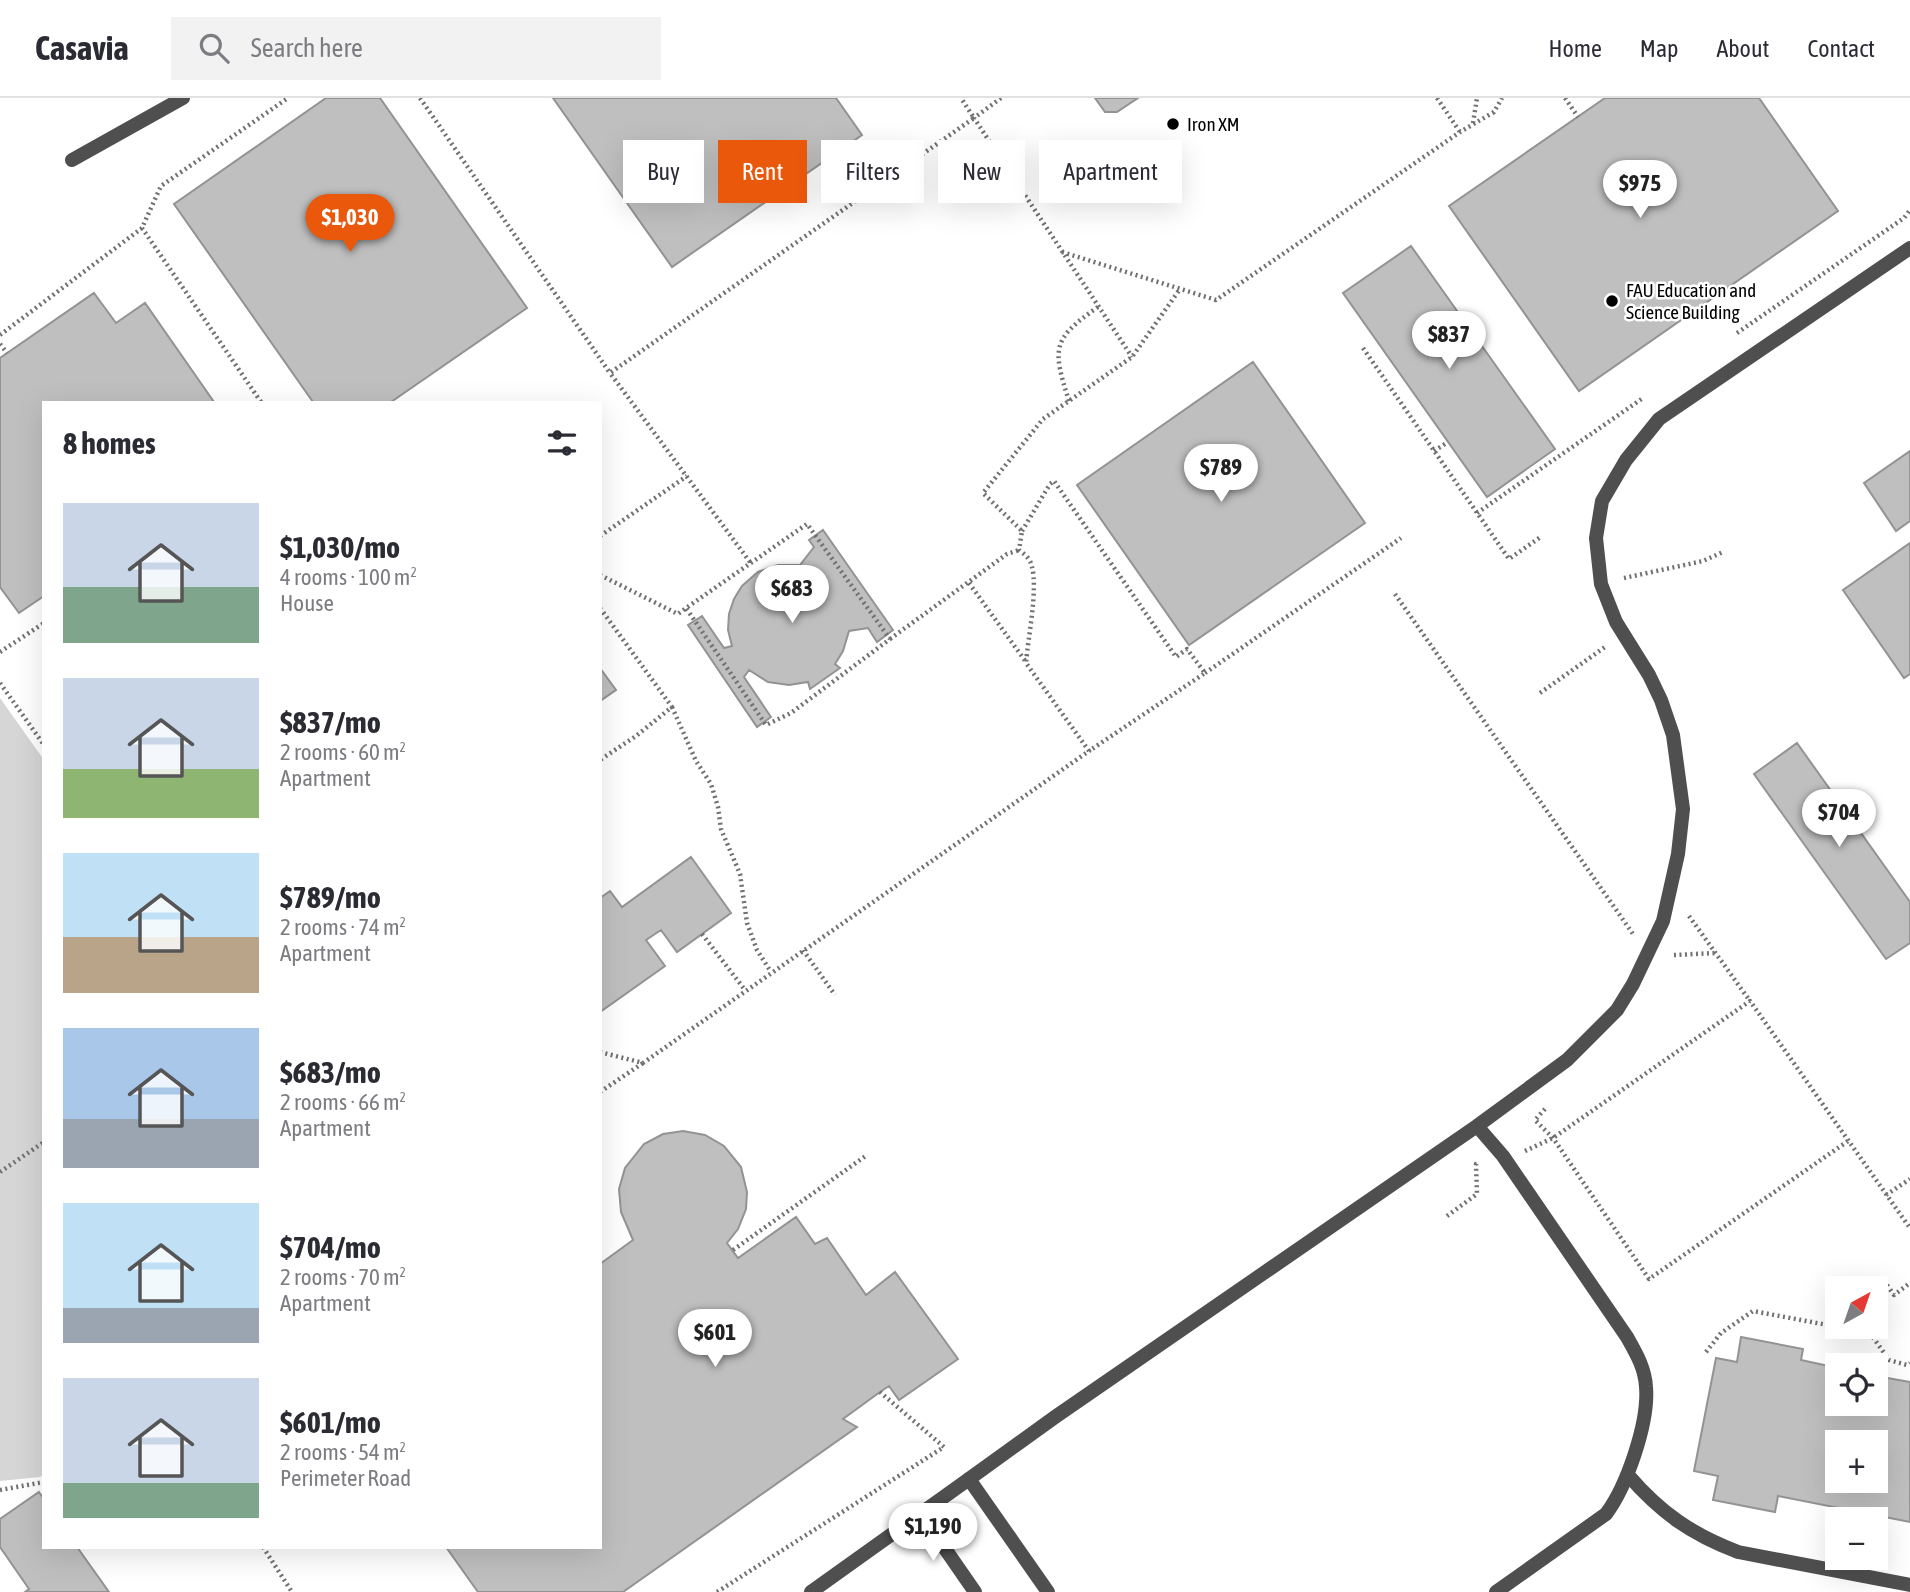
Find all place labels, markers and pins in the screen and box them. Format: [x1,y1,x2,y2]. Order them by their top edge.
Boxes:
place label: Iron XM [1187,113,1239,135]
marker: Iron XM [1165,116,1181,132]
pin: $975 [1599,160,1681,220]
pin: $1,030 [293,194,407,254]
place label: FAU Education and Science Building [1626,279,1756,323]
marker: FAU Education and Science Building [1604,293,1620,309]
pin: $837 [1408,312,1490,371]
pin: $789 [1180,444,1262,504]
pin: $683 [751,566,833,625]
pin: $704 [1798,790,1880,849]
pin: $601 [674,1310,756,1369]
pin: $1,190 [876,1504,990,1563]

